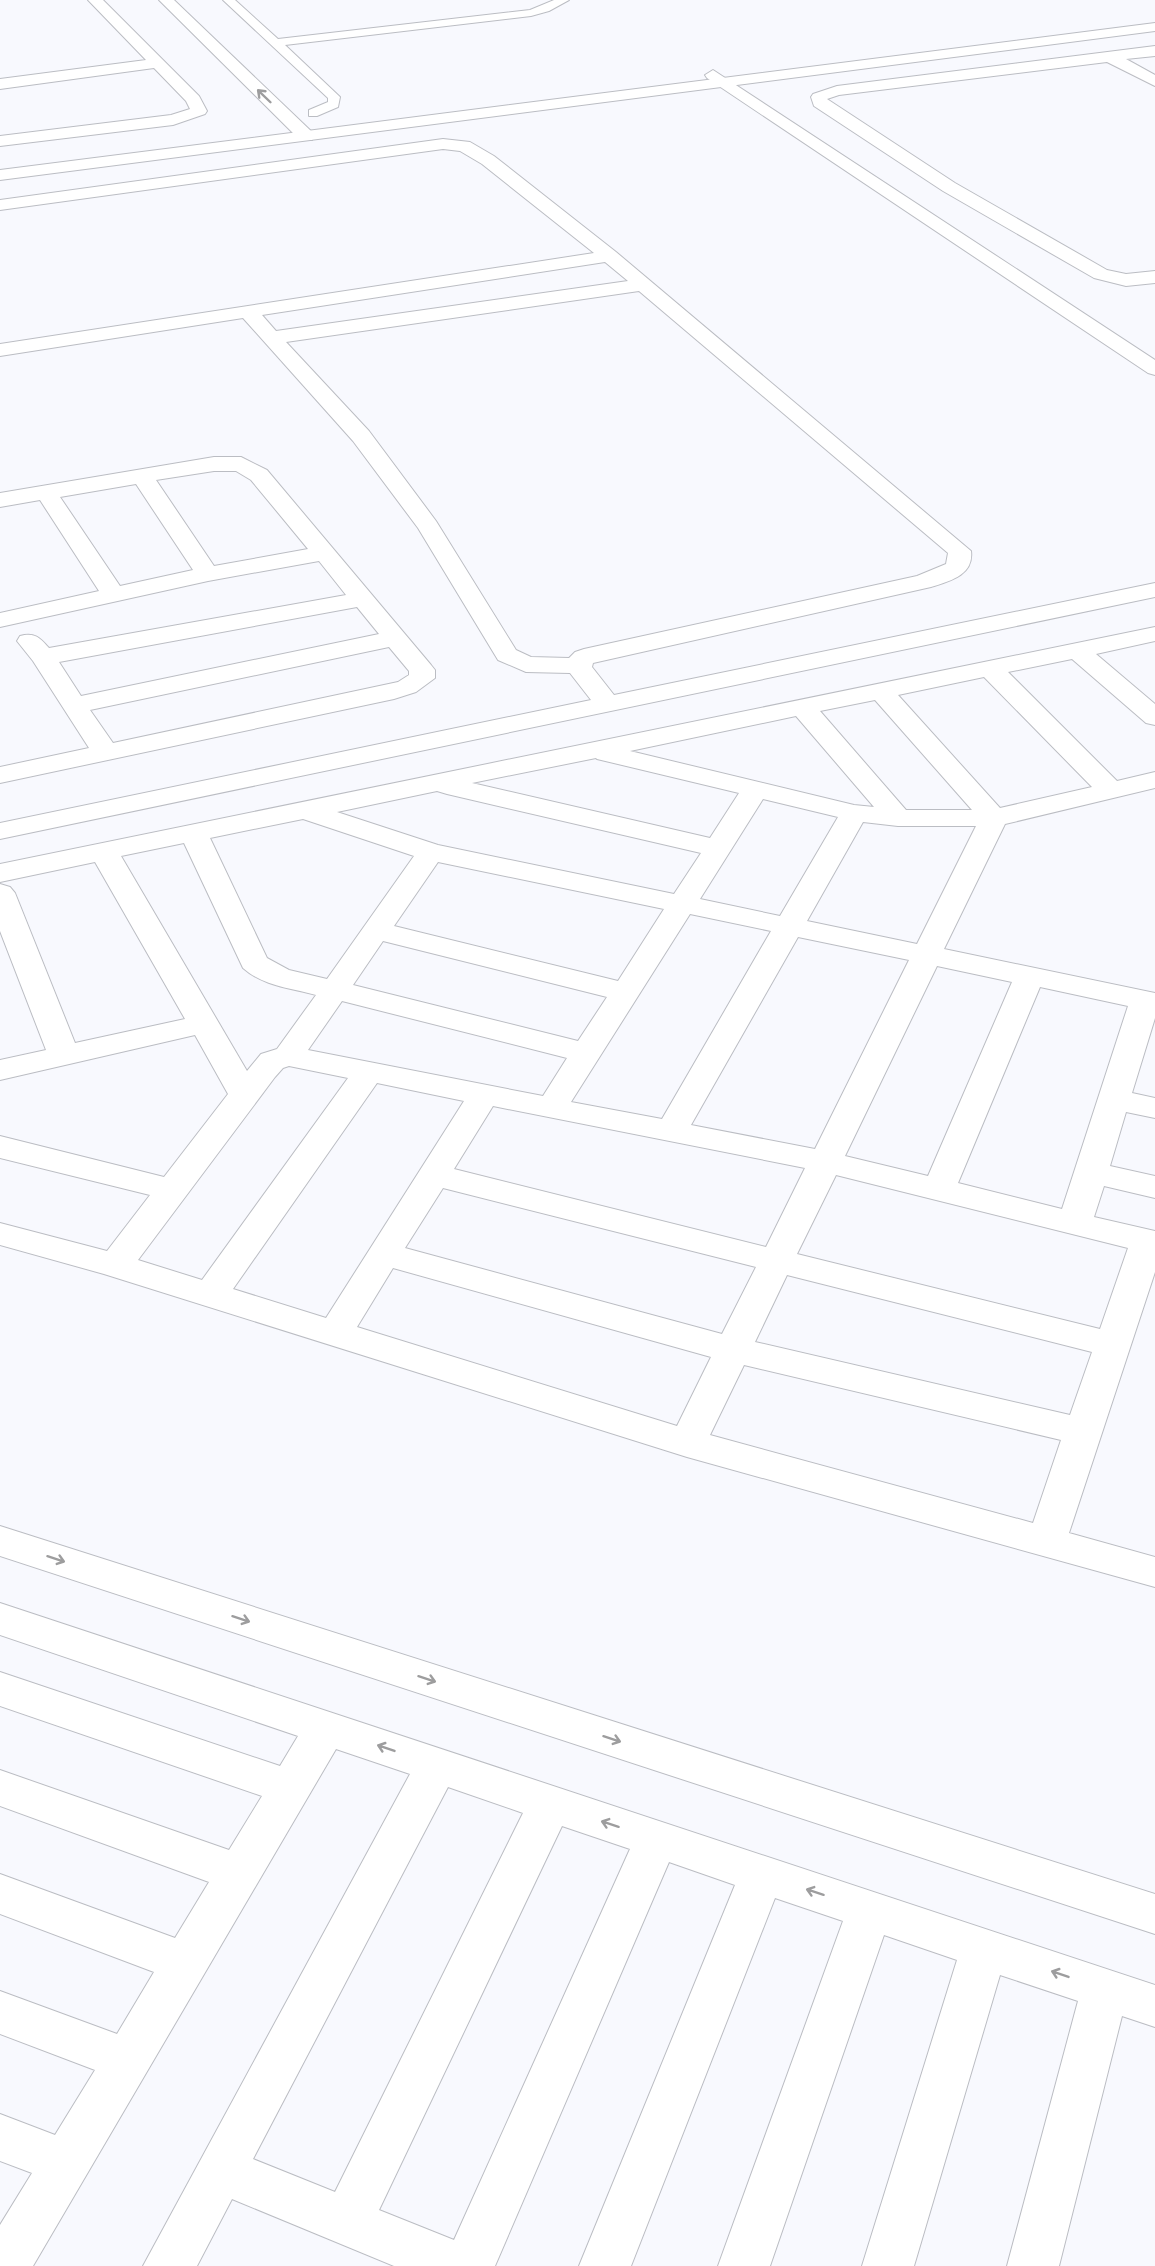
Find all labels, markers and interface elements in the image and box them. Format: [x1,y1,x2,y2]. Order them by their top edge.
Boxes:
one-way arrow [257,89,272,103]
one-way arrow [46,1554,65,1565]
one-way arrow [231,1614,250,1625]
one-way arrow [417,1674,436,1685]
one-way arrow [602,1734,621,1745]
one-way arrow [377,1742,396,1753]
one-way arrow [601,1817,620,1828]
one-way arrow [806,1886,825,1897]
one-way arrow [1051,1968,1070,1979]

